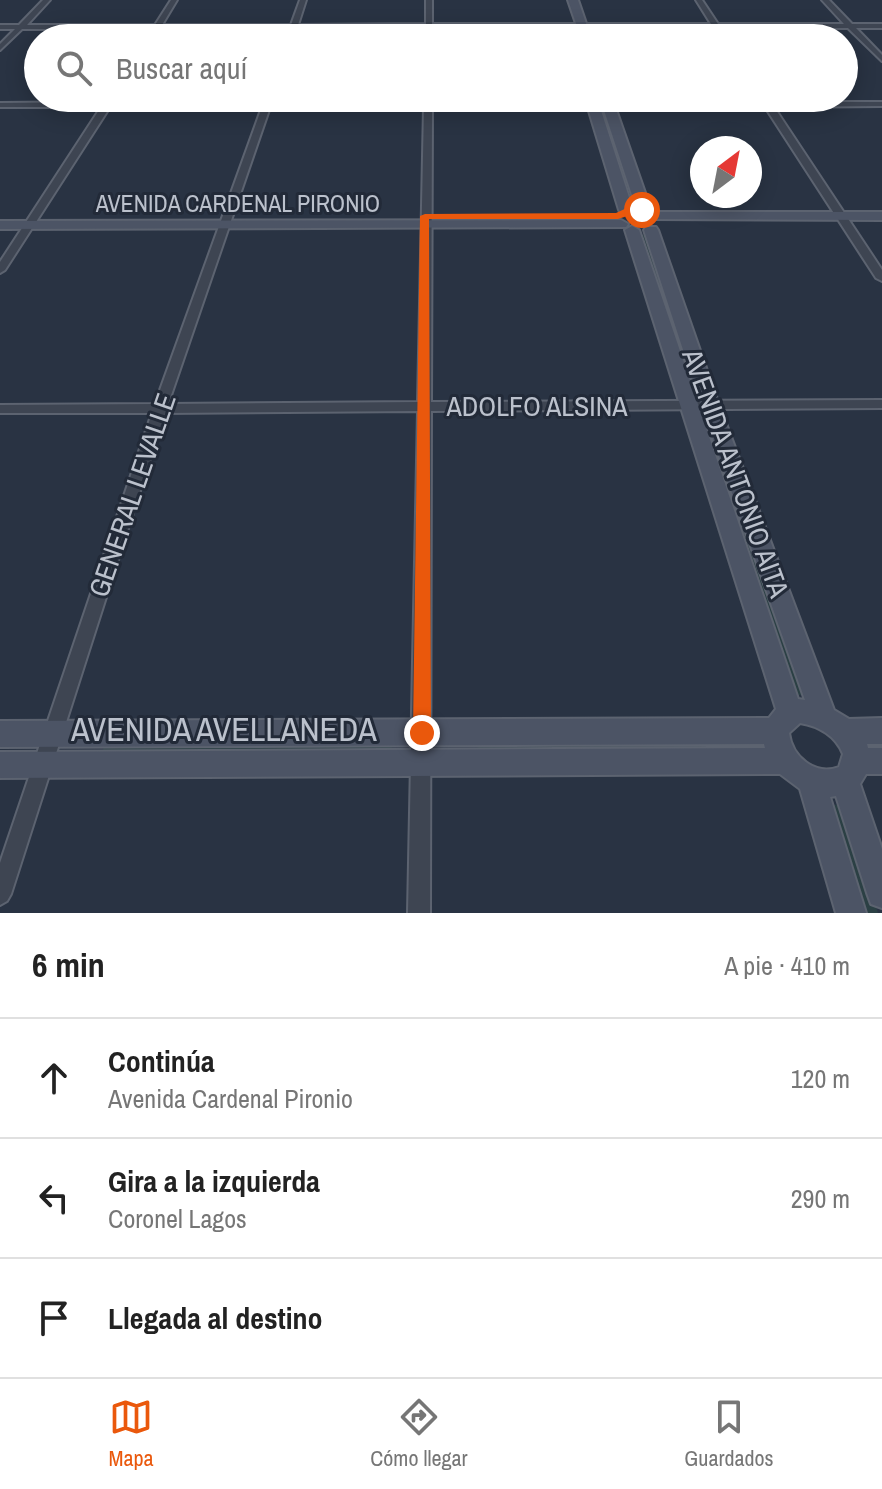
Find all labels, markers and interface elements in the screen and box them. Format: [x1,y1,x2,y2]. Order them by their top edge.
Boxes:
search box [24,24,858,112]
icon: search [52,46,96,90]
text: Buscar aquí [116,48,247,88]
north arrow [690,136,762,208]
street label: AVENIDA CARDENAL PIRONIO [95,187,380,219]
route start [624,192,660,228]
street label: AVENIDA ANTONIO AITA [673,343,799,603]
street label: ADOLFO ALSINA [445,387,628,425]
street label: GENERAL LEVALLE [79,388,185,602]
street label: AVENIDA AVELLANEDA [70,706,377,752]
route end [404,715,440,751]
text: 6 min [32,942,105,988]
text: A pie · 410 m [724,948,850,983]
text: Continúa [108,1041,215,1081]
icon: ahead [32,1056,76,1100]
text: 120 m [791,1061,850,1096]
text: Avenida Cardenal Pironio [108,1081,353,1116]
text: Gira a la izquierda [108,1161,320,1201]
icon: left [32,1176,76,1220]
text: 290 m [791,1181,850,1216]
text: Coronel Lagos [108,1201,247,1236]
icon: arrive [32,1296,76,1340]
text: Llegada al destino [108,1298,323,1338]
tab: Mapa [108,1395,154,1473]
tab: Cómo llegar [370,1395,468,1473]
tab: Guardados [684,1395,774,1473]

